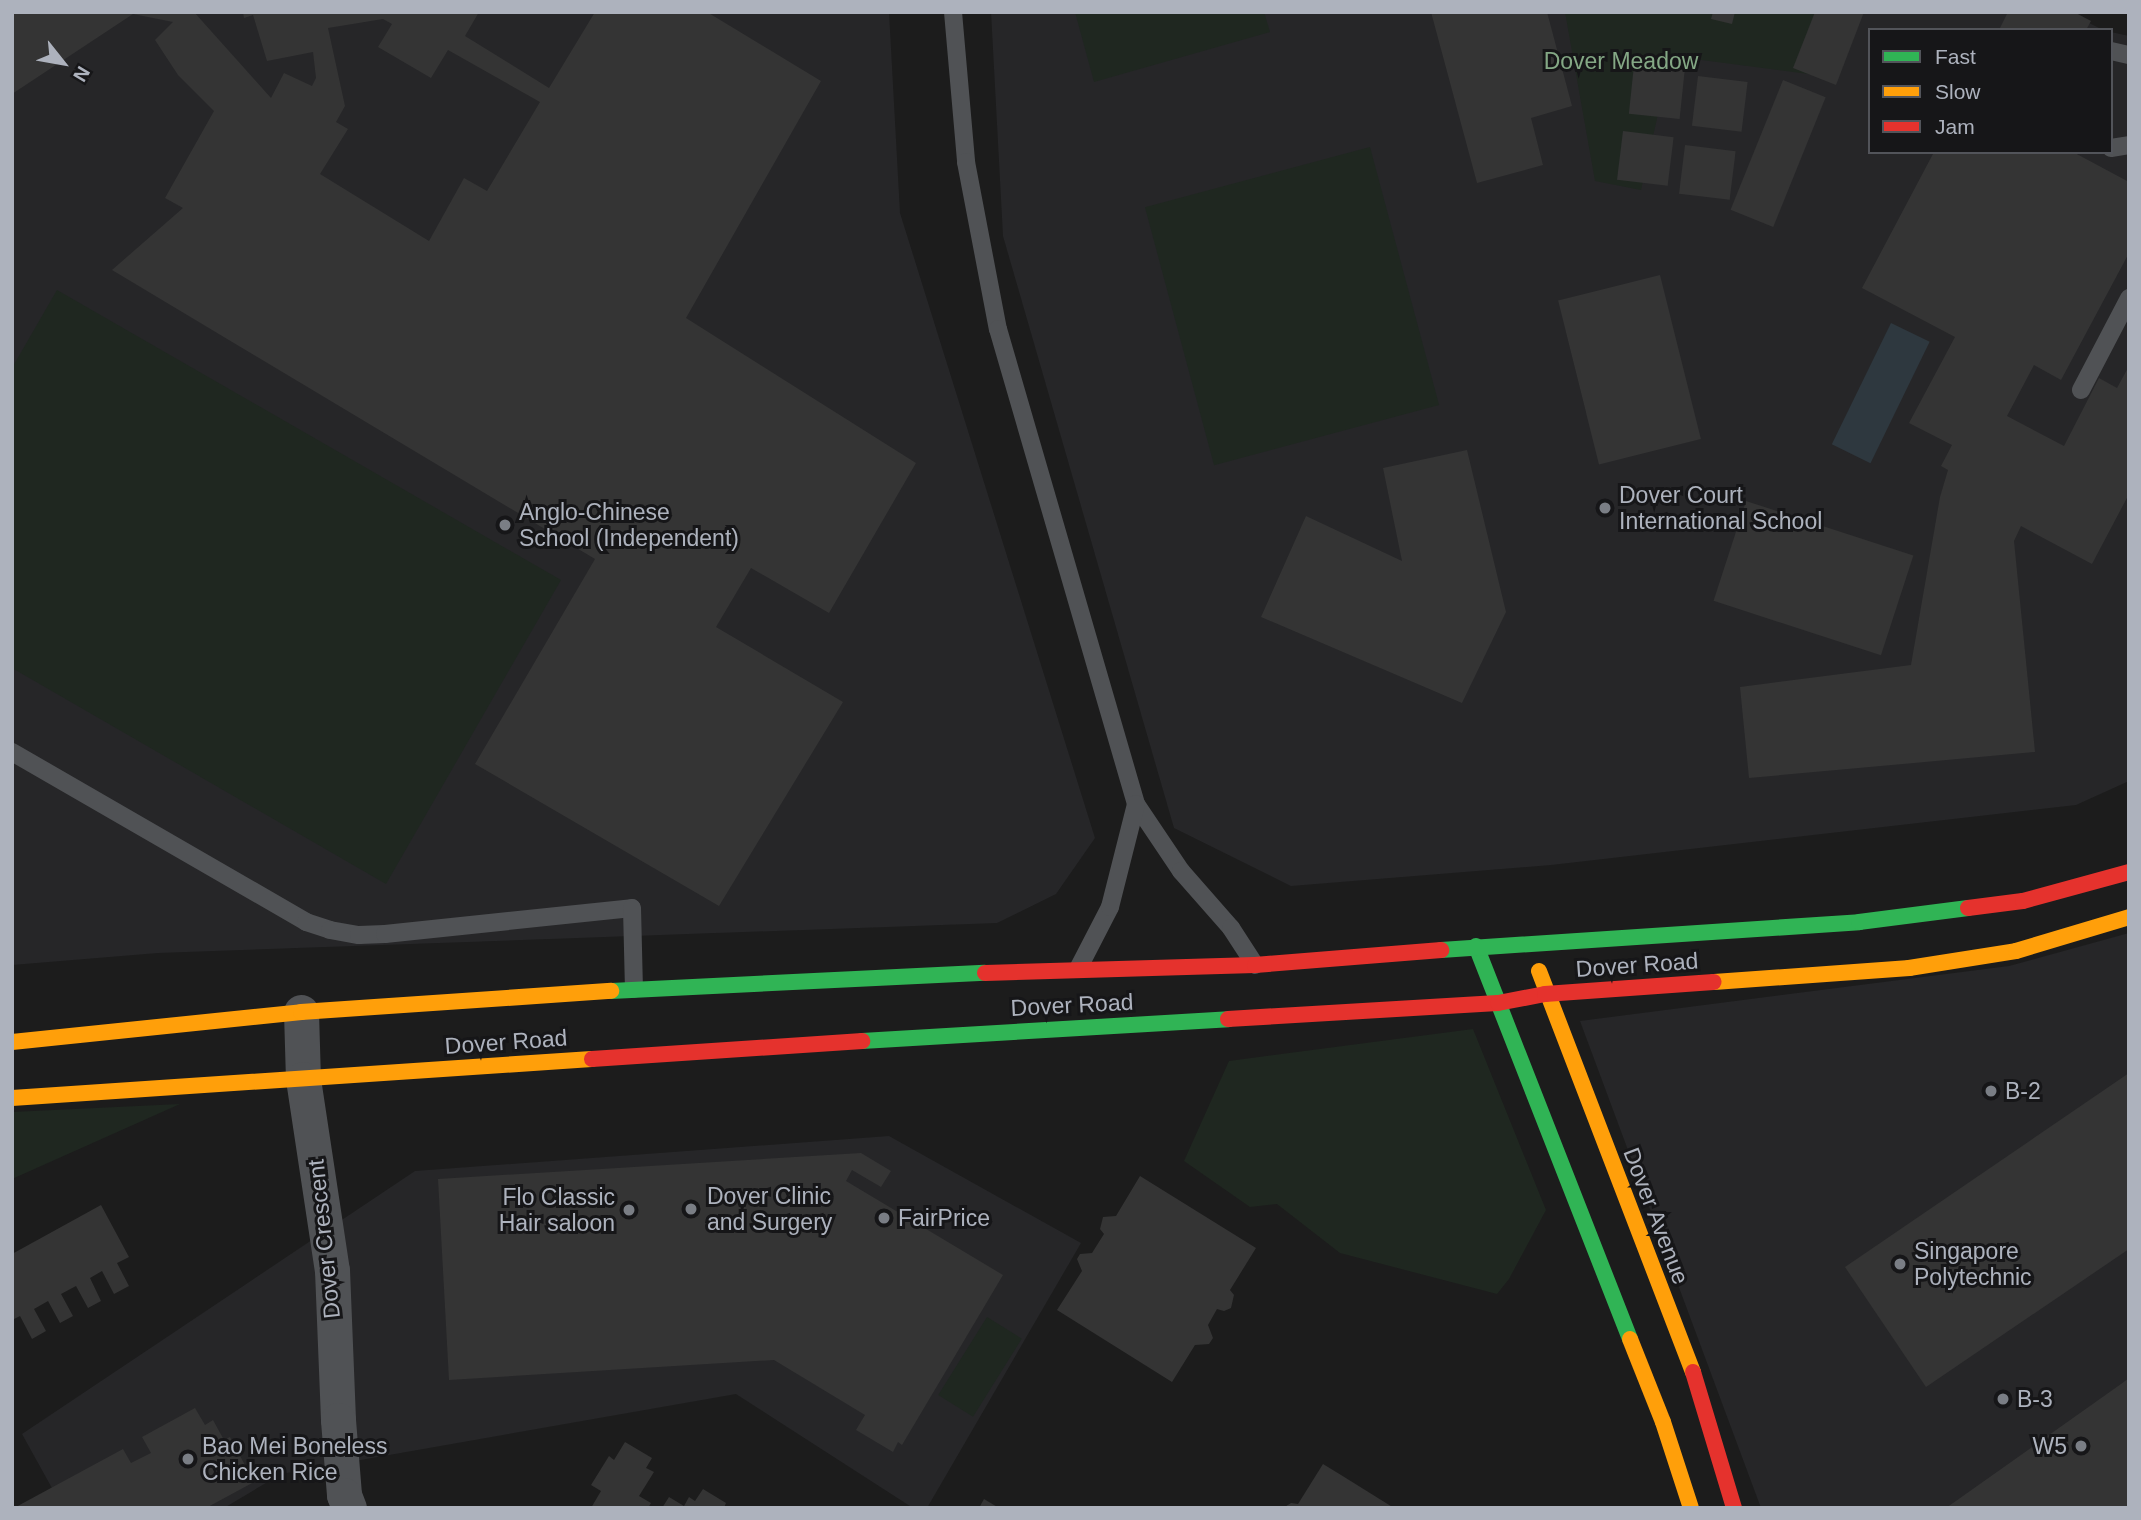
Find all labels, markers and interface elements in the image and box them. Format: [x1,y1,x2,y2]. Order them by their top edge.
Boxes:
north arrow [28,28,98,98]
legend [1868,28,2113,154]
text: Fast [1935,45,1976,68]
park label: Dover Meadow [1544,47,1698,75]
text: N [69,63,94,85]
text: Slow [1935,80,1981,103]
text: Jam [1935,115,1975,138]
place label: Dover Court International School [1619,481,1822,535]
place label: Anglo-Chinese School (Independent) [519,498,739,552]
marker: Dover Court International School [1597,500,1613,516]
marker: Anglo-Chinese School (Independent) [497,517,513,533]
street label: Dover Road [1575,947,1699,983]
street label: Dover Road [1010,988,1134,1022]
street label: Dover Road [444,1024,568,1060]
place label: B-2 [2005,1077,2041,1105]
marker: B-2 [1983,1083,1999,1099]
street label: Dover Avenue [1617,1143,1695,1289]
street label: Dover Crescent [302,1158,346,1320]
place label: Dover Clinic and Surgery [707,1182,832,1236]
place label: Flo Classic Hair saloon [499,1183,615,1237]
marker: Dover Clinic and Surgery [681,1199,701,1219]
marker: Flo Classic Hair saloon [621,1202,637,1218]
place label: FairPrice [898,1204,990,1232]
marker: FairPrice [876,1210,892,1226]
place label: Singapore Polytechnic [1914,1237,2032,1291]
marker: Singapore Polytechnic [1892,1256,1908,1272]
place label: B-3 [2017,1385,2053,1413]
marker: B-3 [1995,1391,2011,1407]
place label: Bao Mei Boneless Chicken Rice [202,1432,387,1486]
place label: W5 [2032,1432,2067,1460]
marker: W5 [2073,1438,2089,1454]
marker: Bao Mei Boneless Chicken Rice [180,1451,196,1467]

